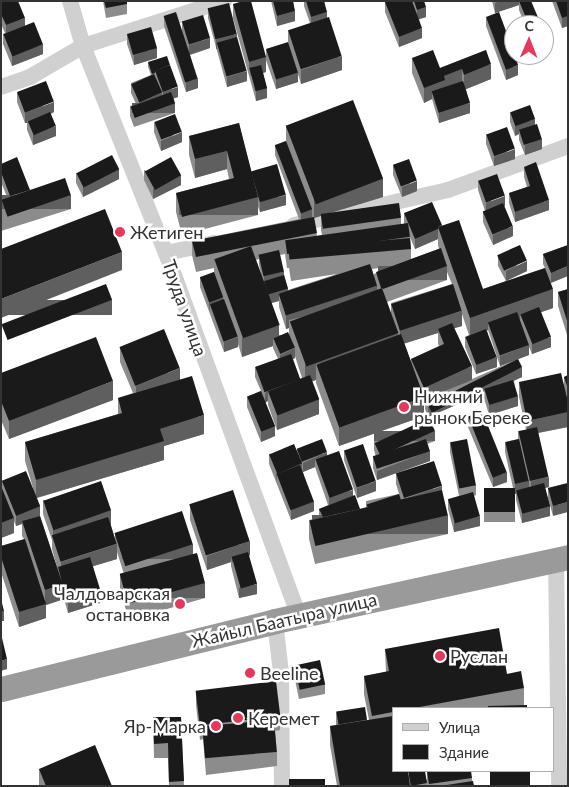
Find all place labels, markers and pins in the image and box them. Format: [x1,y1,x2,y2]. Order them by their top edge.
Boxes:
place label: Жетиген [130,221,203,243]
marker: Жетиген [114,226,126,238]
place label: Нижний рынок Береке [414,386,530,428]
marker: Нижний рынок Береке [398,401,410,413]
place label: Чалдоварская остановка [54,583,170,626]
marker: Чалдоварская остановка [174,598,186,610]
place label: Руслан [450,645,508,667]
marker: Руслан [434,650,446,662]
place label: Beeline [260,662,319,684]
marker: Beeline [244,667,256,679]
place label: Керемет [248,707,320,729]
marker: Керемет [232,712,244,724]
place label: Яр-Марка [124,715,206,737]
marker: Яр-Марка [210,720,222,732]

